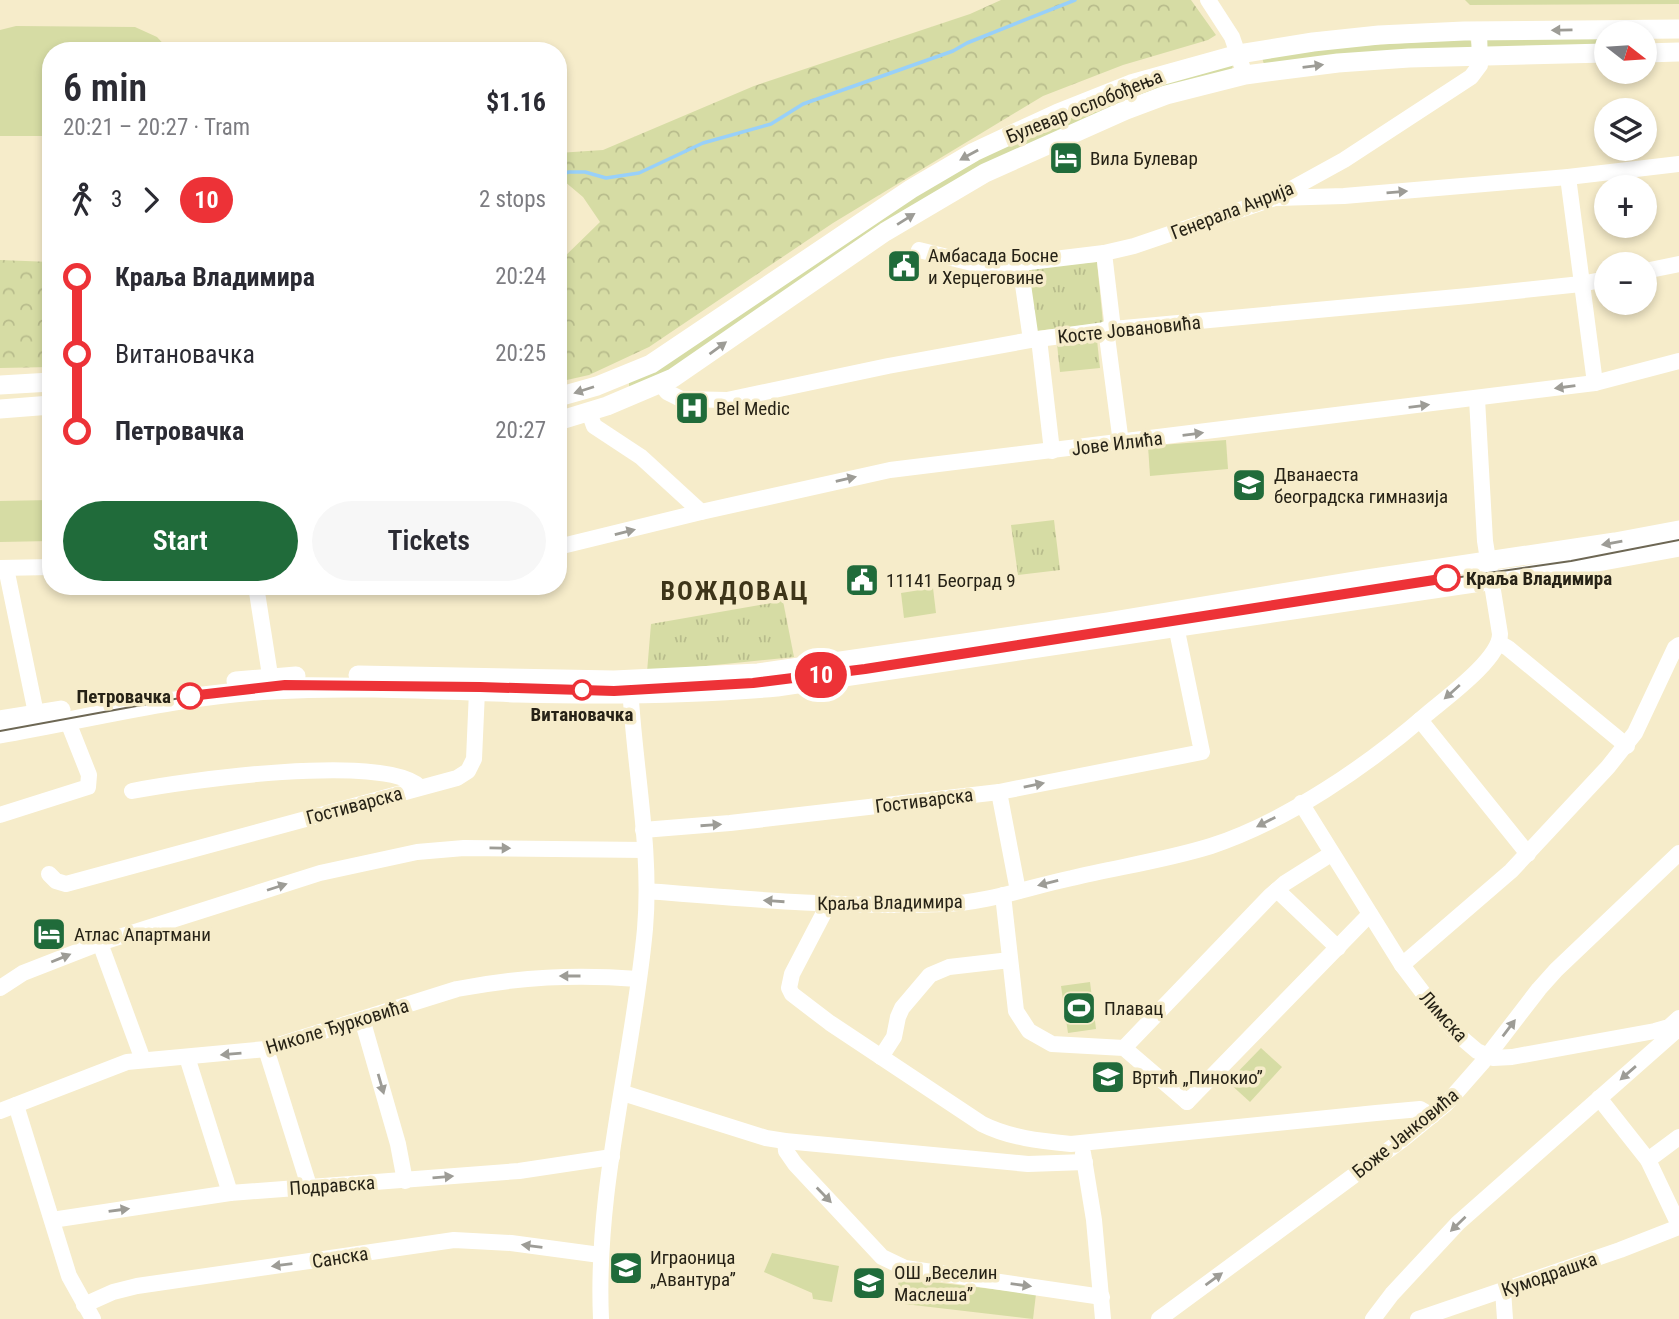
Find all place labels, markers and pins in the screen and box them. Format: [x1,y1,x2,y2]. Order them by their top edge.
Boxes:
hotel icon: Вила Булевар [1047,139,1085,177]
place label: Вила Булевар [1090,147,1198,170]
place label: Амбасада Босне и Херцеговине [928,244,1058,289]
public building icon: Амбасада Босне и Херцеговине [885,247,923,285]
hospital icon: Bel Medic [673,389,711,427]
place label: Bel Medic [716,397,790,420]
place label: Дванаеста београдска гимназија [1274,463,1448,508]
school or university icon: Дванаеста београдска гимназија [1230,466,1268,504]
public building icon: 11141 Београд 9 [843,561,881,599]
marker: Краља Владимира [1434,565,1460,591]
place label: Краља Владимира [1466,567,1612,590]
place label: 11141 Београд 9 [886,569,1016,592]
marker: Витановачка [572,680,592,700]
marker: Петровачка [177,683,203,709]
place label: Петровачка [77,685,171,708]
place label: Витановачка [531,703,633,726]
hotel icon: Атлас Апартмани [30,915,68,953]
place label: Атлас Апартмани [74,923,211,946]
sports icon: Плавац [1060,989,1098,1027]
place label: Плавац [1104,997,1163,1020]
school or university icon: Вртић „Пинокио” [1089,1058,1127,1096]
place label: Вртић „Пинокио” [1132,1066,1263,1089]
place label: Играоница „Авантура” [650,1246,736,1291]
school or university icon: Играоница „Авантура” [607,1249,645,1287]
place label: ОШ „Веселин Маслеша” [894,1261,997,1306]
school or university icon: ОШ „Веселин Маслеша” [850,1264,888,1302]

